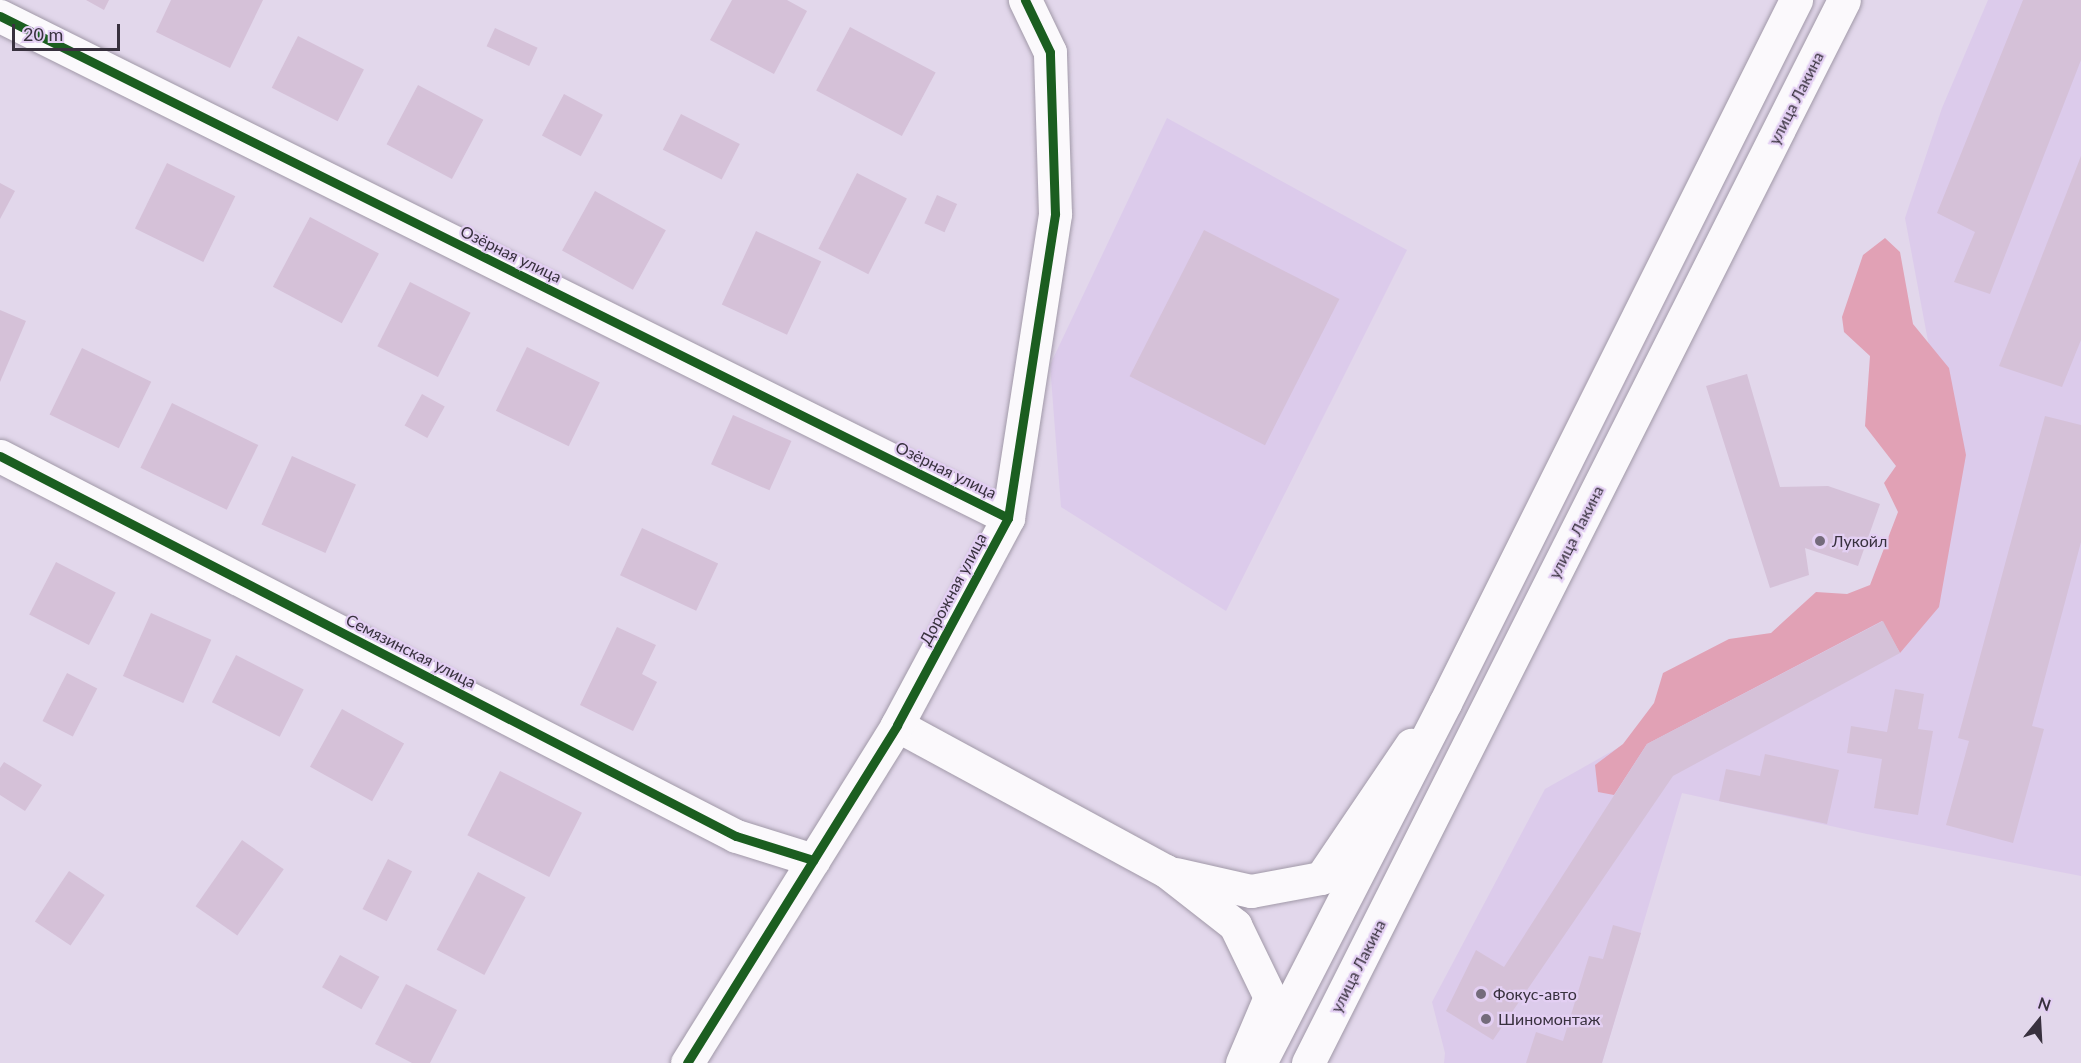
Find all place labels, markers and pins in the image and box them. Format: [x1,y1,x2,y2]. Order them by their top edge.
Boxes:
place label: Лукойл [1832,531,1887,551]
marker: Лукойл [1813,534,1827,548]
place label: Фокус-авто [1493,984,1577,1004]
marker: Фокус-авто [1474,987,1488,1001]
place label: Шиномонтаж [1498,1009,1600,1029]
marker: Шиномонтаж [1479,1012,1493,1026]

